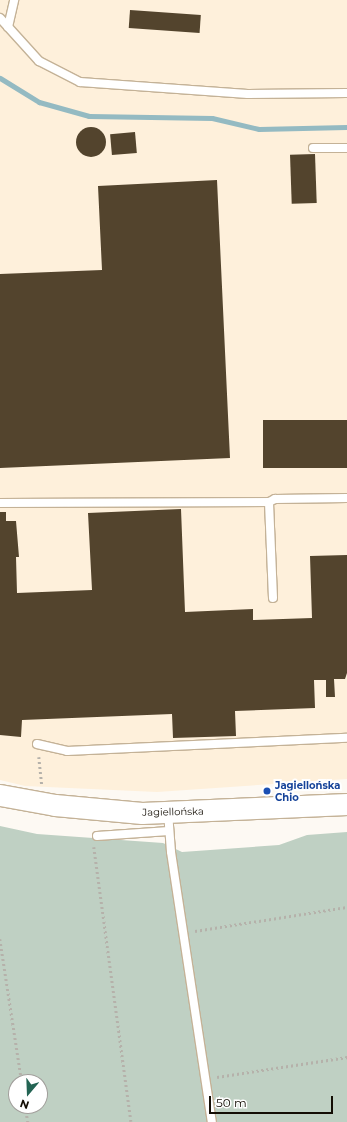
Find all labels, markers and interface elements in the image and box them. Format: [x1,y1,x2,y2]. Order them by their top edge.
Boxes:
place label: Jagiellońska Chio [275,779,340,802]
marker: Jagiellońska Chio [262,786,272,796]
street label: Jagiellońska [142,805,204,819]
north arrow [8,1074,48,1114]
scale bar [211,1088,335,1114]
text: 50 m [216,1095,247,1110]
text: N [18,1096,31,1112]

